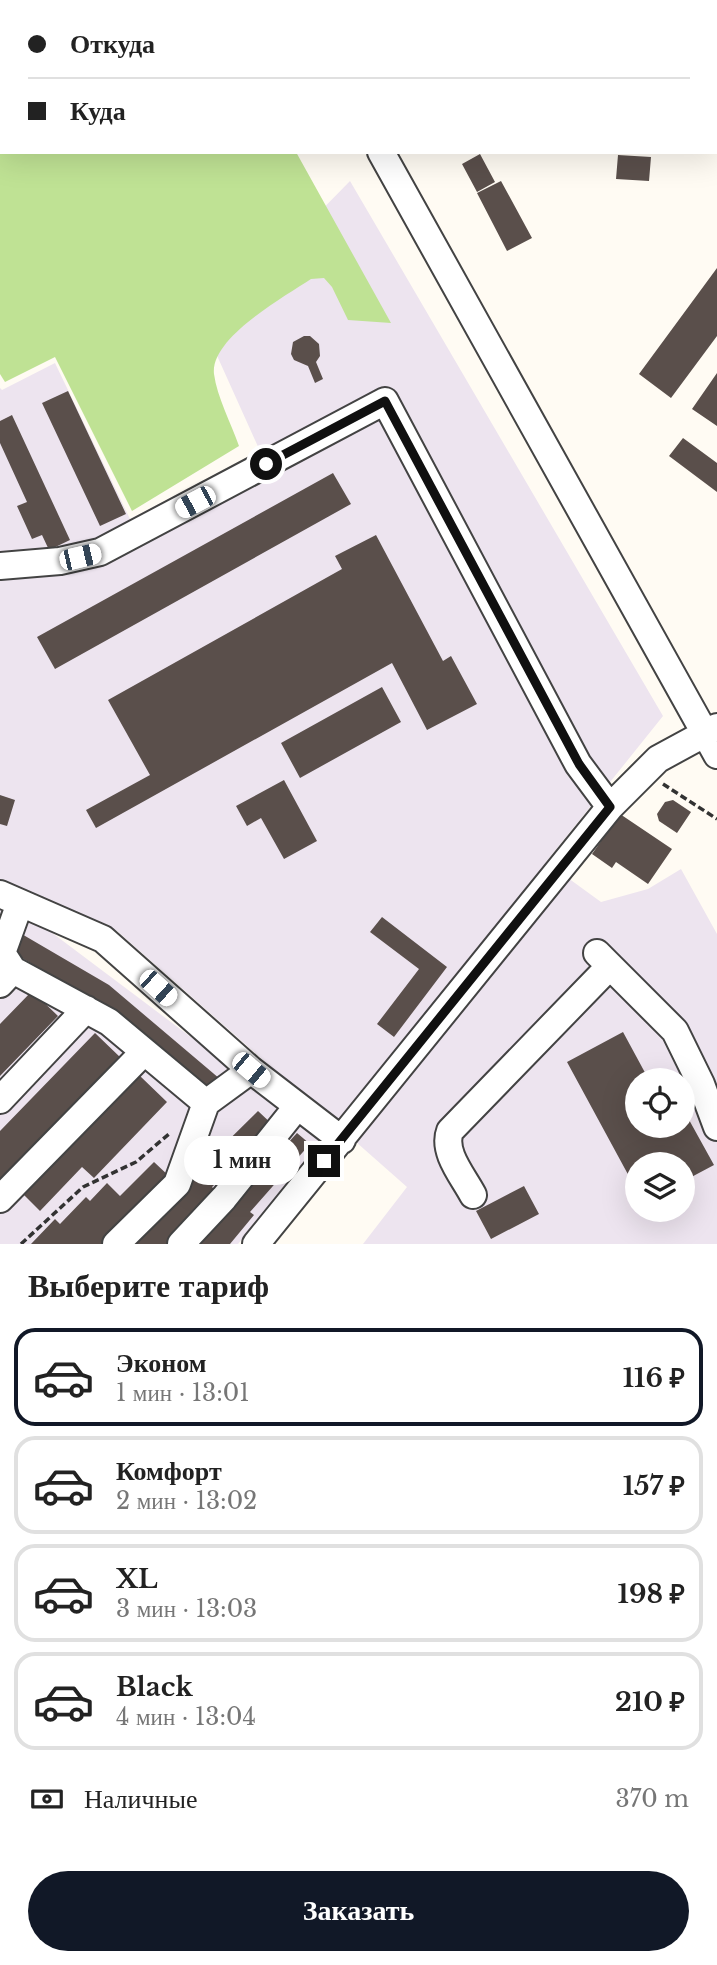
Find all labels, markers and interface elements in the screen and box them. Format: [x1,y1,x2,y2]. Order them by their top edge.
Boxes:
text: Откуда [70,28,155,60]
text: Куда [70,95,126,127]
route start [250,448,282,480]
car [172,483,219,521]
car [58,542,103,572]
car [136,966,181,1010]
car [229,1048,274,1092]
map controls [625,1068,695,1222]
button: locate [625,1068,695,1138]
callout: 1 мин [184,1136,300,1186]
route end [308,1145,340,1177]
text: 1 мин [213,1146,271,1174]
button: layers [625,1152,695,1222]
text: Выберите тариф [28,1266,269,1306]
icon: car [32,1346,95,1409]
text: Эконом [116,1347,206,1379]
text: 116 ₽ [623,1362,685,1394]
text: 1 мин · 13:01 [116,1379,249,1407]
icon: car [32,1454,95,1517]
text: Комфорт [116,1455,222,1487]
text: 157 ₽ [623,1470,685,1502]
text: 2 мин · 13:02 [116,1487,257,1515]
icon: car [32,1562,95,1625]
text: XL [116,1563,158,1595]
text: 198 ₽ [618,1578,685,1610]
text: 3 мин · 13:03 [116,1595,257,1623]
icon: car [32,1670,95,1733]
text: Black [116,1671,193,1703]
text: 210 ₽ [615,1686,685,1718]
text: 4 мин · 13:04 [116,1703,256,1731]
icon: cash [28,1780,66,1818]
text: Наличные [84,1783,197,1815]
text: 370 m [616,1785,689,1813]
button: Заказать [28,1871,689,1951]

